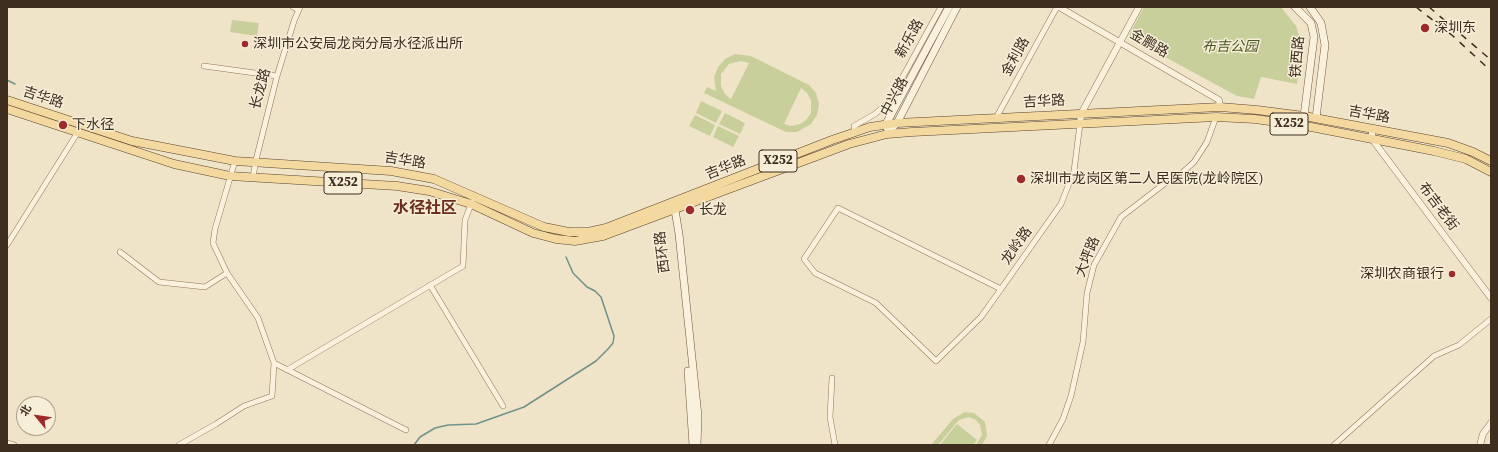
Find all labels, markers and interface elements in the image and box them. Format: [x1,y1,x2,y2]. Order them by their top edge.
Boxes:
street label: 新乐路 [892,17,928,61]
place label: 深圳东 [1434,20,1476,36]
marker: 深圳东 [1419,22,1431,34]
street label: 金鹏路 [1127,26,1171,62]
street label: 金利路 [998,35,1034,79]
street label: 铁西路 [1288,35,1308,79]
place label: 深圳市公安局龙岗分局水径派出所 [253,36,463,52]
marker: 深圳市公安局龙岗分局水径派出所 [240,39,250,49]
park label: 布吉公园 [1202,39,1258,55]
street label: 长龙路 [247,67,275,111]
street label: 中兴路 [878,75,912,119]
street label: 吉华路 [20,84,66,112]
street label: 吉华路 [1023,93,1065,111]
street label: 吉华路 [1347,103,1391,127]
road number: X252 [1270,113,1308,135]
place label: 下水径 [72,117,114,133]
marker: 下水径 [57,119,69,131]
street label: 吉华路 [383,149,427,173]
road number: X252 [759,150,797,172]
street label: 吉华路 [703,152,749,184]
place label: 深圳市龙岗区第二人民医院(龙岭院区) [1030,171,1263,187]
road number: X252 [324,172,362,194]
marker: 深圳市龙岗区第二人民医院(龙岭院区) [1015,173,1027,185]
street label: 布吉老街 [1414,180,1462,234]
district label: 水径社区 [393,199,457,219]
place label: 长龙 [699,202,727,218]
marker: 长龙 [684,204,696,216]
street label: 龙岭路 [998,224,1036,268]
street label: 西环路 [652,230,674,274]
street label: 大坪路 [1072,234,1104,280]
place label: 深圳农商银行 [1360,266,1444,282]
marker: 深圳农商银行 [1447,269,1457,279]
north arrow [16,396,56,436]
text: 北 [17,402,35,419]

